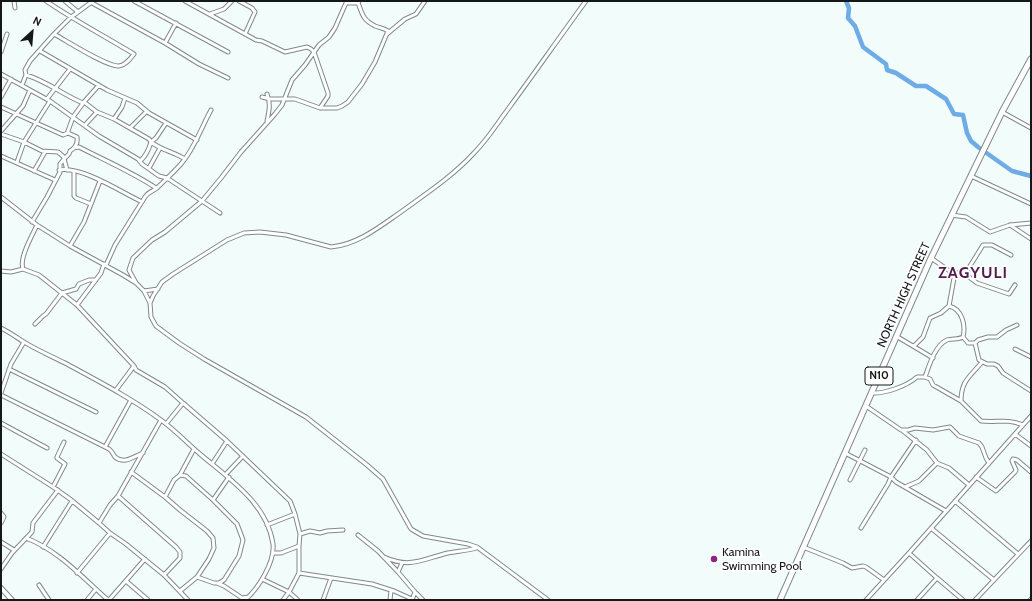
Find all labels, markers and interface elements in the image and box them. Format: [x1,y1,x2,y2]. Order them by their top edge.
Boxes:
north arrow [12,12,52,52]
text: N [31,13,44,29]
street label: NORTH HIGH STREET [874,240,934,350]
district label: ZAGYULI [938,263,1008,283]
road number: N10 [865,367,893,385]
place label: Kamina Swimming Pool [722,545,802,573]
marker: Kamina Swimming Pool [709,554,719,564]

